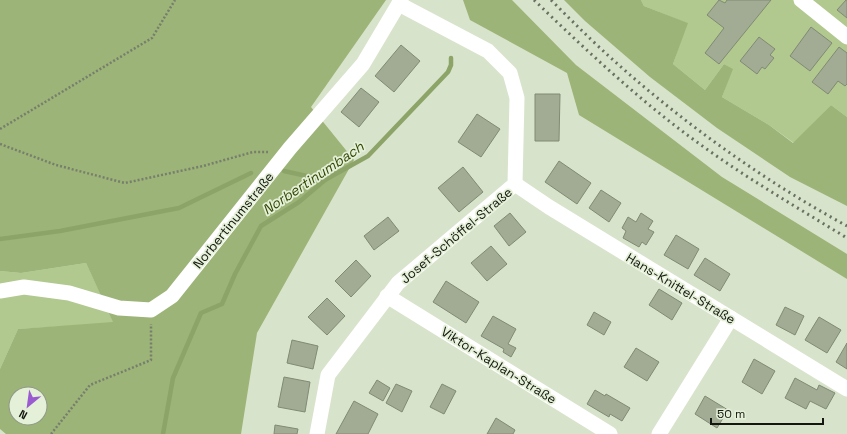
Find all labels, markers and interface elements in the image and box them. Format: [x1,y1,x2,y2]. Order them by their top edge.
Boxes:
water label: Norbertinumbach [259,137,368,219]
street label: Norbertinumstraße [189,169,278,272]
street label: Josef-Schöffel-Straße [397,184,516,287]
street label: Hans-Knittel-Straße [623,249,739,328]
street label: Viktor-Kaplan-Straße [438,323,560,408]
north arrow [8,386,48,426]
scale bar [711,400,823,426]
text: 50 m [717,406,745,422]
text: N [17,407,30,423]

